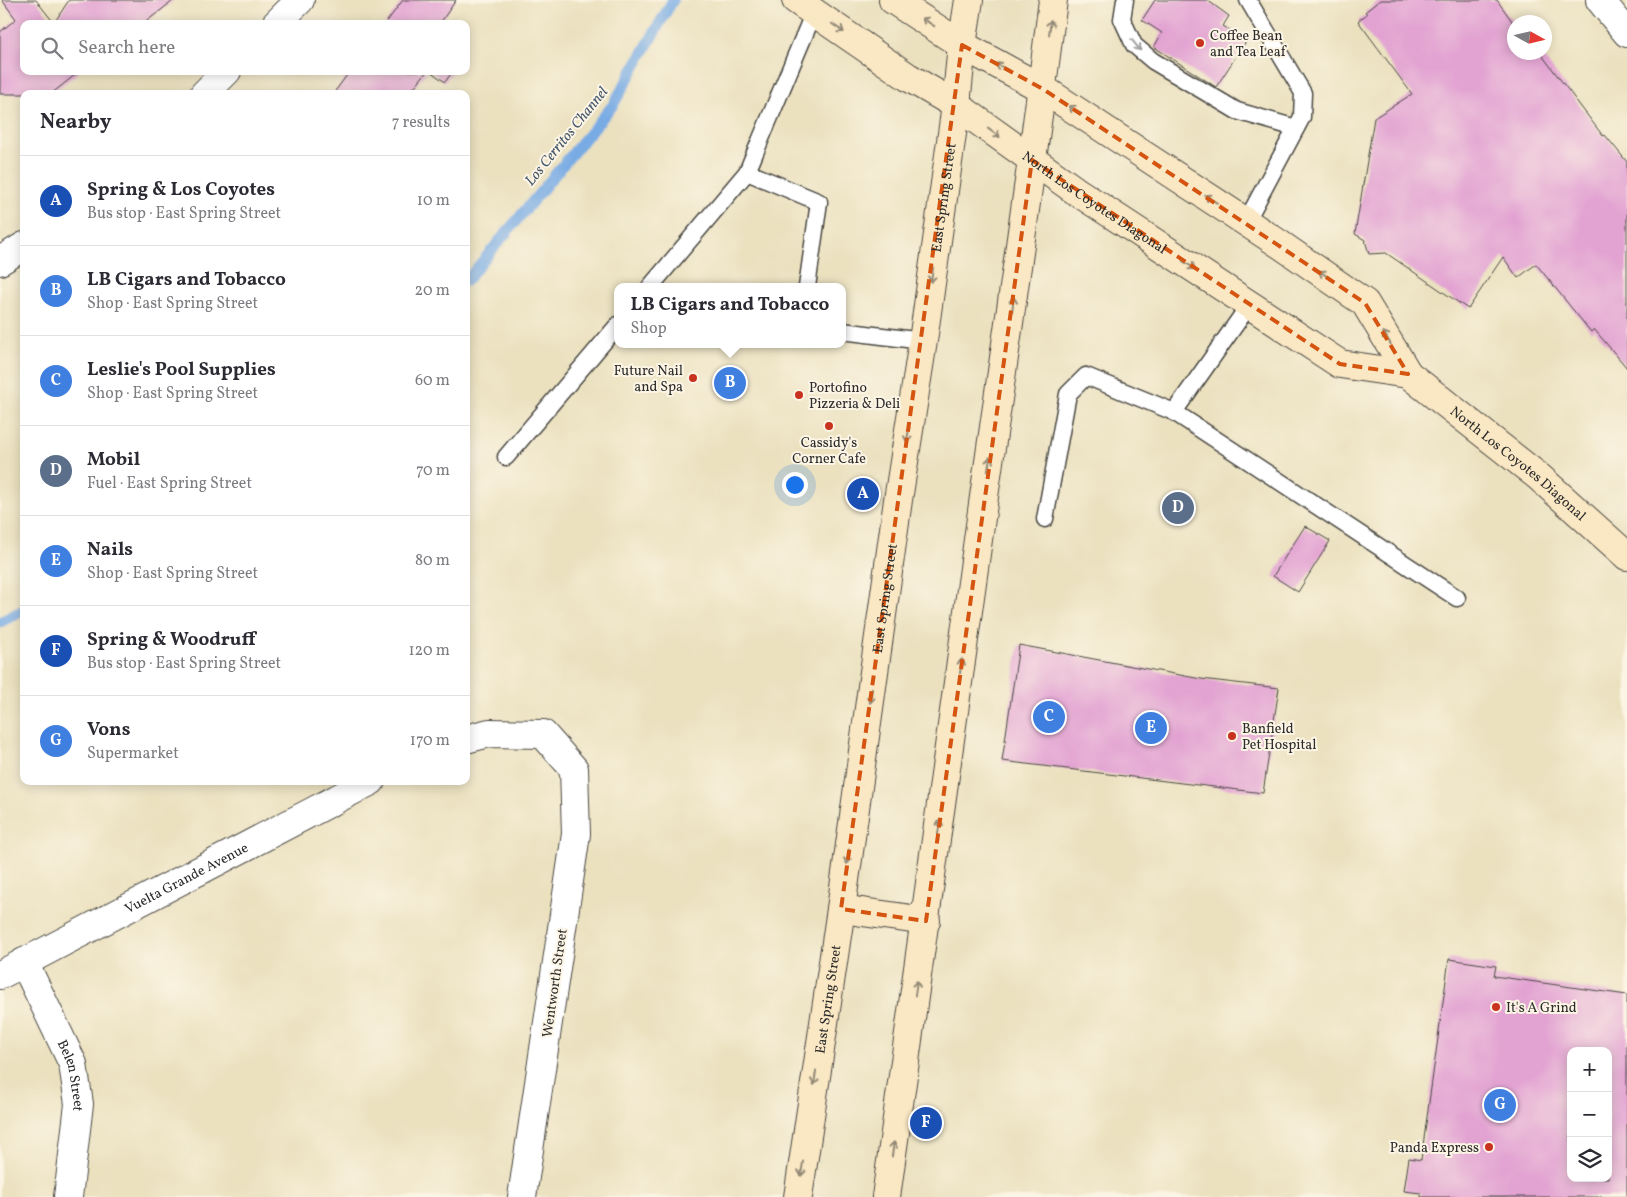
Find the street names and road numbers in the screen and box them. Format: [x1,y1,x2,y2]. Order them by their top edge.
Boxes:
street label: East Spring Street [928,142,962,254]
street label: North Los Coyotes Diagonal [1018,147,1170,259]
street label: North Los Coyotes Diagonal [1445,402,1590,526]
street label: East Spring Street [869,543,903,654]
street label: Vuelta Grande Avenue [122,839,252,919]
street label: Wentworth Street [538,928,573,1039]
street label: East Spring Street [811,944,847,1055]
street label: Belen Street [52,1037,87,1112]

